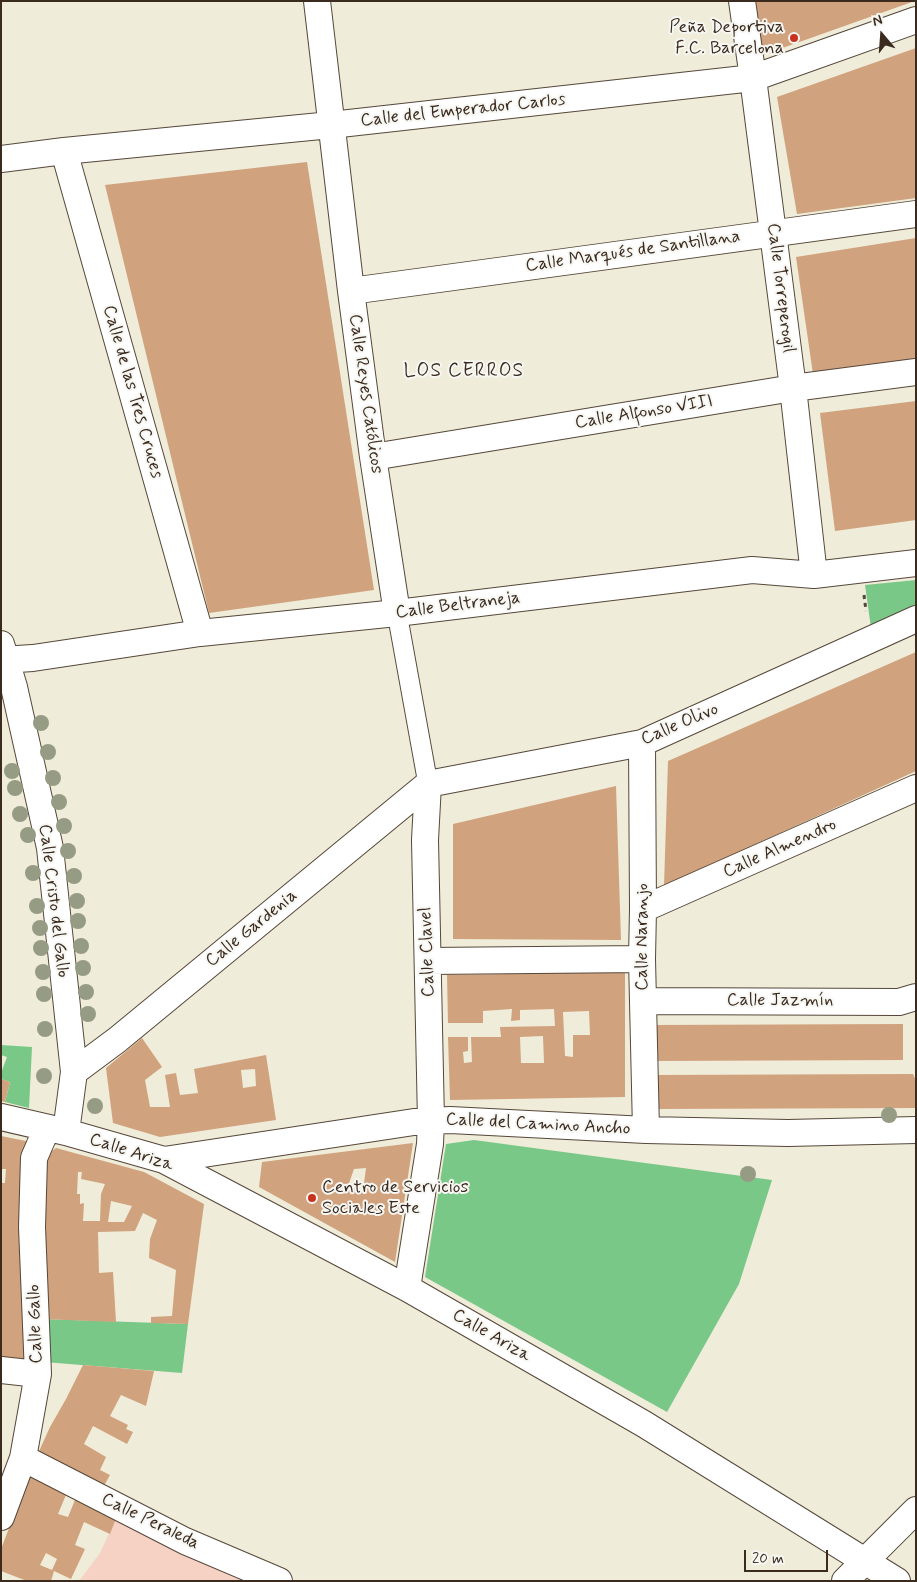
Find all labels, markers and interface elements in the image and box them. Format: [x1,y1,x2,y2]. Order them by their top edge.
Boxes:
north arrow [857,10,907,60]
text: N [870,11,885,31]
place label: Peña Deportiva F.C. Barcelona [669,17,784,59]
marker: Peña Deportiva F.C. Barcelona [788,32,800,44]
street label: Calle del Emperador Carlos [359,89,567,133]
street label: Calle Torreperogil [761,222,799,354]
street label: Calle Marqués de Santillana [524,226,742,278]
street label: Calle de las Tres Cruces [97,303,167,481]
street label: Calle Reyes Católicos [343,313,387,475]
district label: LOS CERROS [402,361,526,383]
street label: Calle Alfonso VIII [573,391,715,435]
street label: Calle Beltraneja [394,588,522,624]
street label: Calle Olivo [638,699,722,751]
street label: Calle Almendro [720,814,840,884]
street label: Calle Cristo del Gallo [33,823,73,979]
street label: Calle Naranjo [632,883,654,991]
street label: Calle Gardenia [202,885,302,973]
street label: Calle Clavel [416,907,440,997]
street label: Calle Jazmín [727,990,833,1012]
street label: Calle del Camino Ancho [445,1109,631,1141]
street label: Calle Ariza [86,1129,176,1177]
place label: Centro de Servicios Sociales Este [322,1177,469,1220]
marker: Centro de Servicios Sociales Este [306,1192,318,1204]
street label: Calle Gallo [24,1284,48,1364]
street label: Calle Ariza [448,1305,534,1367]
street label: Calle Peraleda [97,1489,203,1555]
scale bar [747,1540,831,1572]
text: 20 m [752,1549,784,1569]

